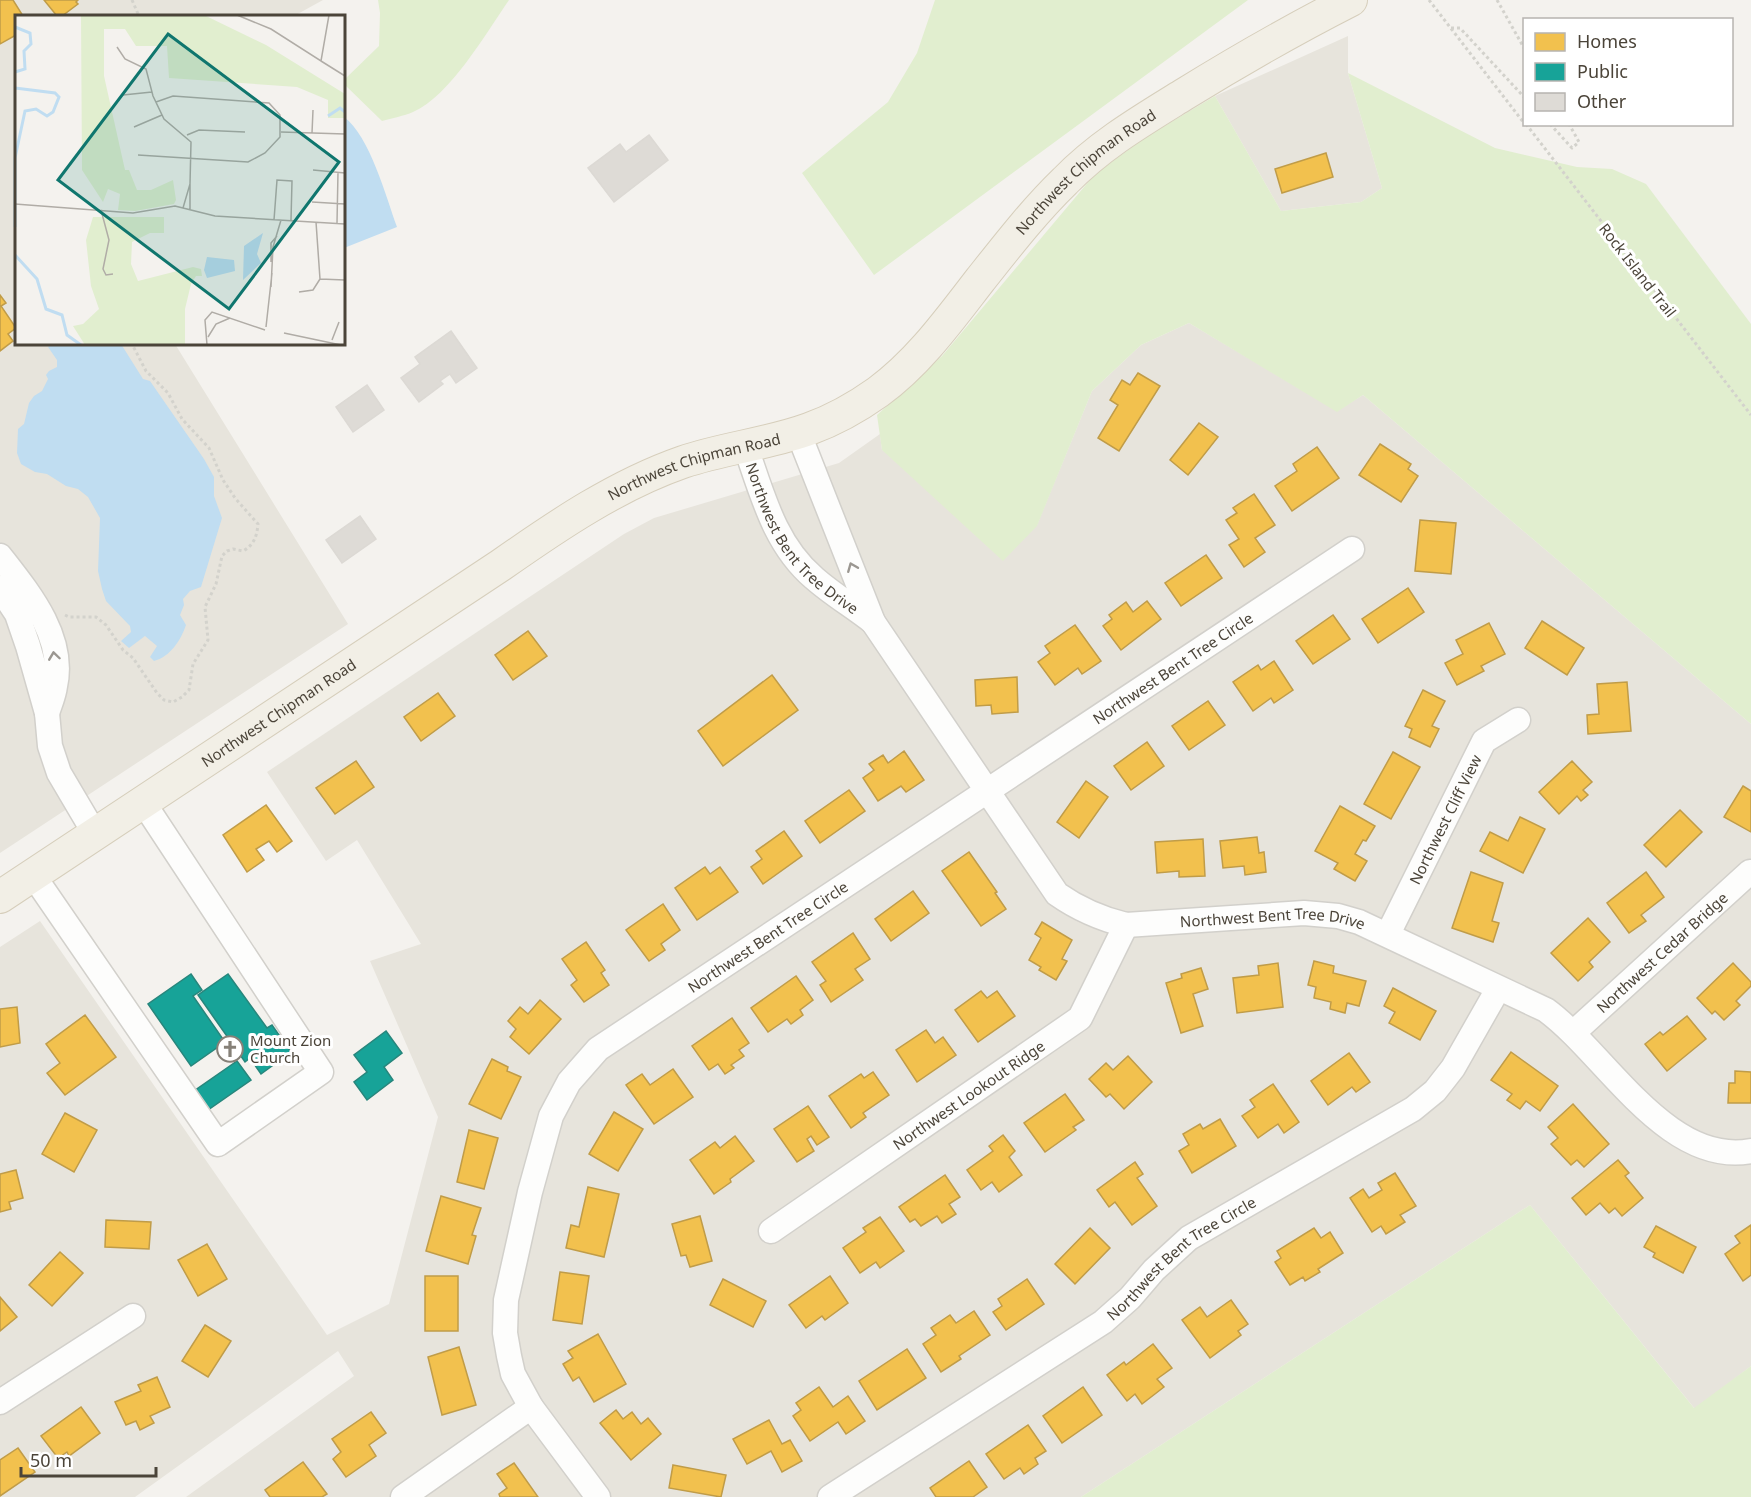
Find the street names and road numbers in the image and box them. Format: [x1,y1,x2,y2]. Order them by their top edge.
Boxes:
street label: Northwest Chipman Road [1011,104,1160,238]
street label: Rock Island Trail [1595,219,1681,321]
street label: Northwest Chipman Road [604,428,783,504]
street label: Northwest Bent Tree Drive [742,460,863,618]
street label: Northwest Bent Tree Circle [1089,608,1257,728]
street label: Northwest Chipman Road [197,654,360,771]
street label: Northwest Cliff View [1404,751,1486,888]
street label: Northwest Bent Tree Circle [684,876,852,997]
street label: Northwest Cedar Bridge [1592,887,1732,1017]
street label: Northwest Bent Tree Drive [1179,903,1369,934]
street label: Northwest Lookout Ridge [889,1035,1048,1154]
street label: Northwest Bent Tree Circle [1102,1192,1259,1324]

